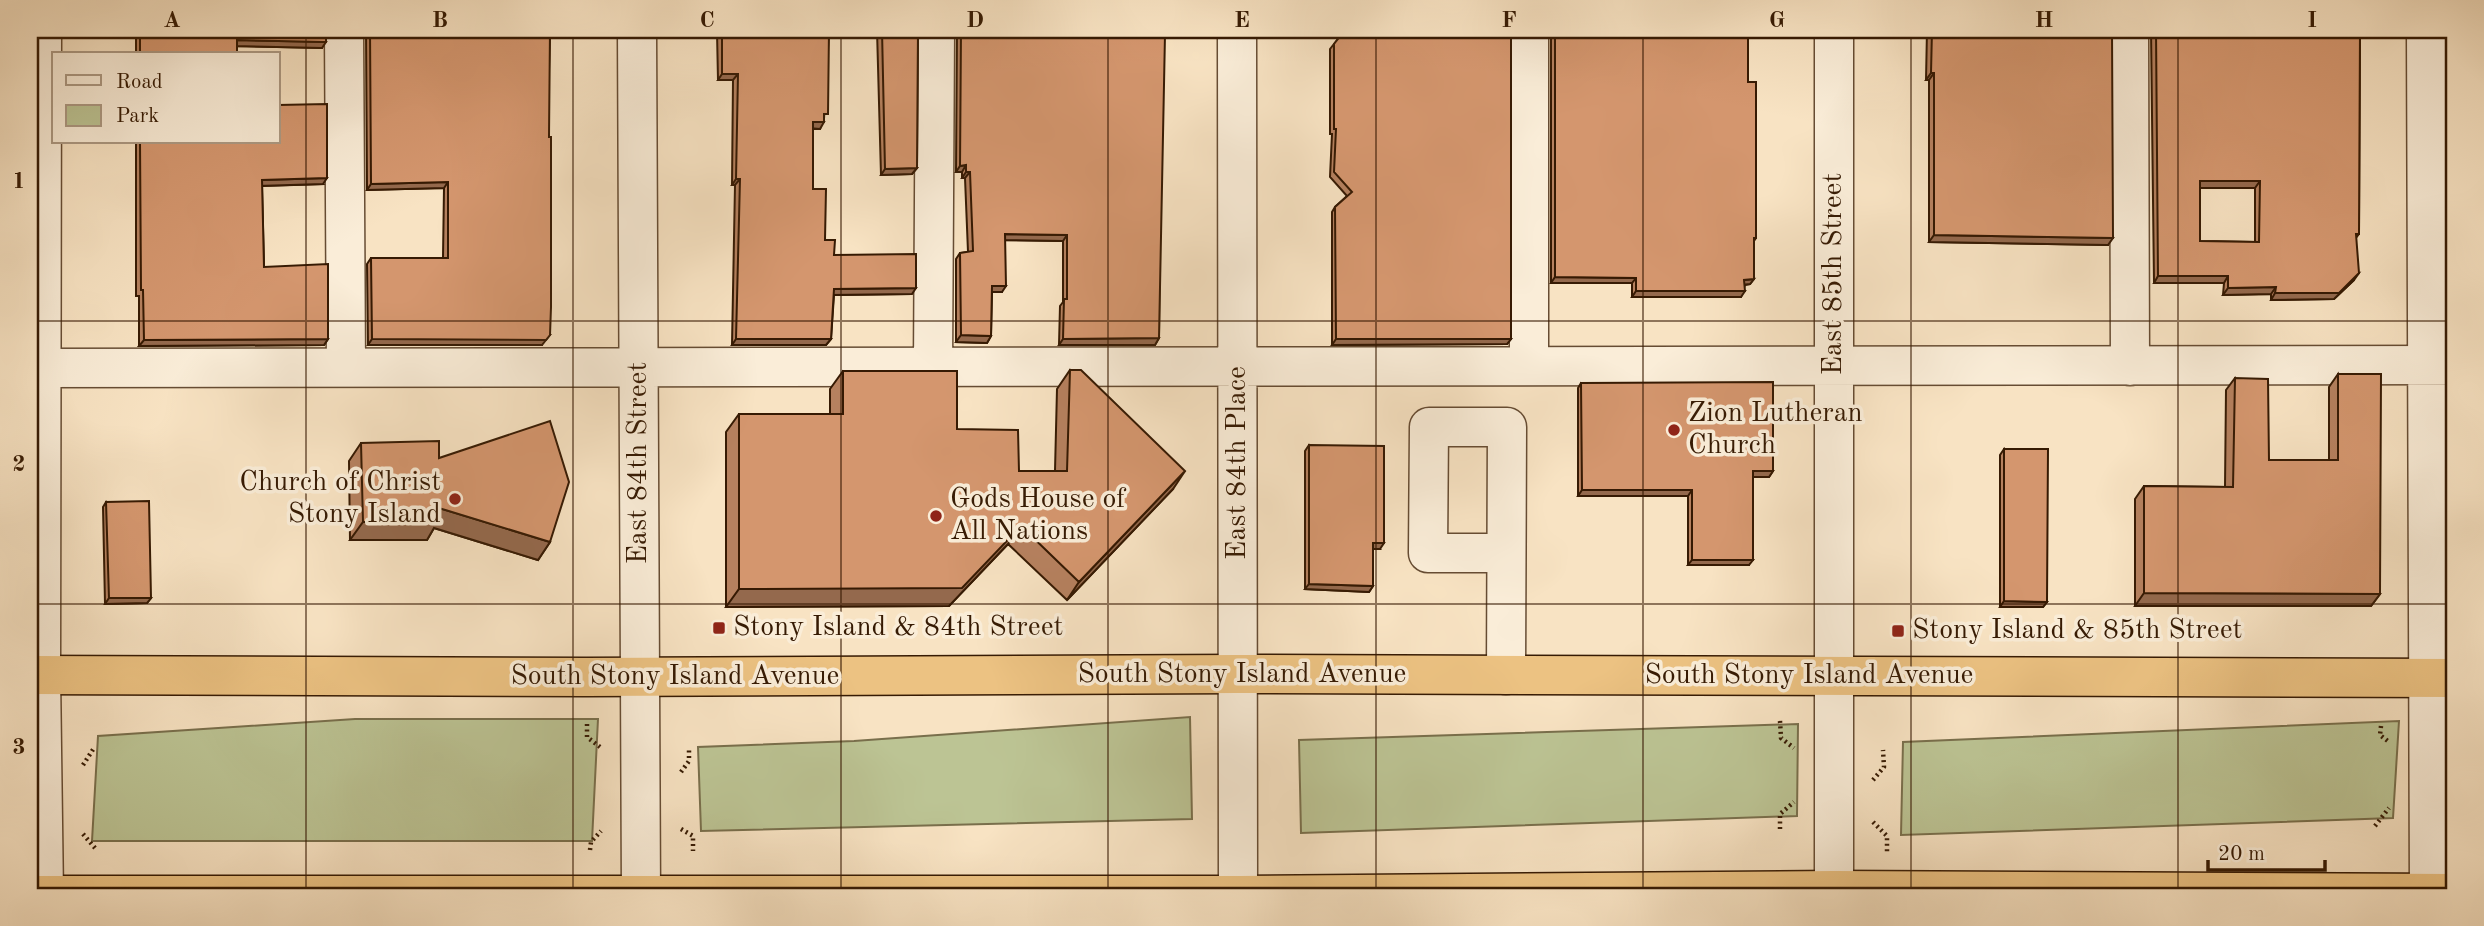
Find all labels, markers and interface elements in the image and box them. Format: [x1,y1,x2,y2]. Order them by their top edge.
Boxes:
text: A [163,9,181,32]
text: B [432,9,448,32]
text: C [699,9,715,32]
text: D [966,9,984,32]
text: E [1234,9,1250,32]
text: F [1501,9,1517,32]
text: G [1769,9,1785,32]
text: H [2035,9,2053,32]
text: I [2307,9,2317,32]
legend [52,52,280,144]
text: Road [116,72,163,93]
text: Park [116,106,159,127]
text: 1 [12,170,26,193]
street label: East 85th Street [1820,173,1848,375]
street label: East 84th Street [625,362,653,564]
street label: East 84th Place [1224,366,1252,560]
place label: Zion Lutheran Church [1688,400,1863,460]
marker: Zion Lutheran Church [1666,422,1682,438]
text: 2 [12,453,26,476]
place label: Church of Christ Stony Island [239,469,441,529]
place label: Gods House of All Nations [950,486,1127,546]
marker: Church of Christ Stony Island [447,491,463,507]
marker: Gods House of All Nations [928,508,944,524]
place label: Stony Island & 84th Street [733,614,1063,642]
place label: Stony Island & 85th Street [1912,617,2242,645]
marker: Stony Island & 84th Street [711,620,727,636]
marker: Stony Island & 85th Street [1890,623,1906,639]
street label: South Stony Island Avenue [1077,661,1407,689]
street label: South Stony Island Avenue [1644,662,1974,690]
street label: South Stony Island Avenue [510,663,840,691]
text: 3 [12,736,26,759]
scale bar [2208,828,2325,872]
text: 20 m [2218,844,2265,865]

